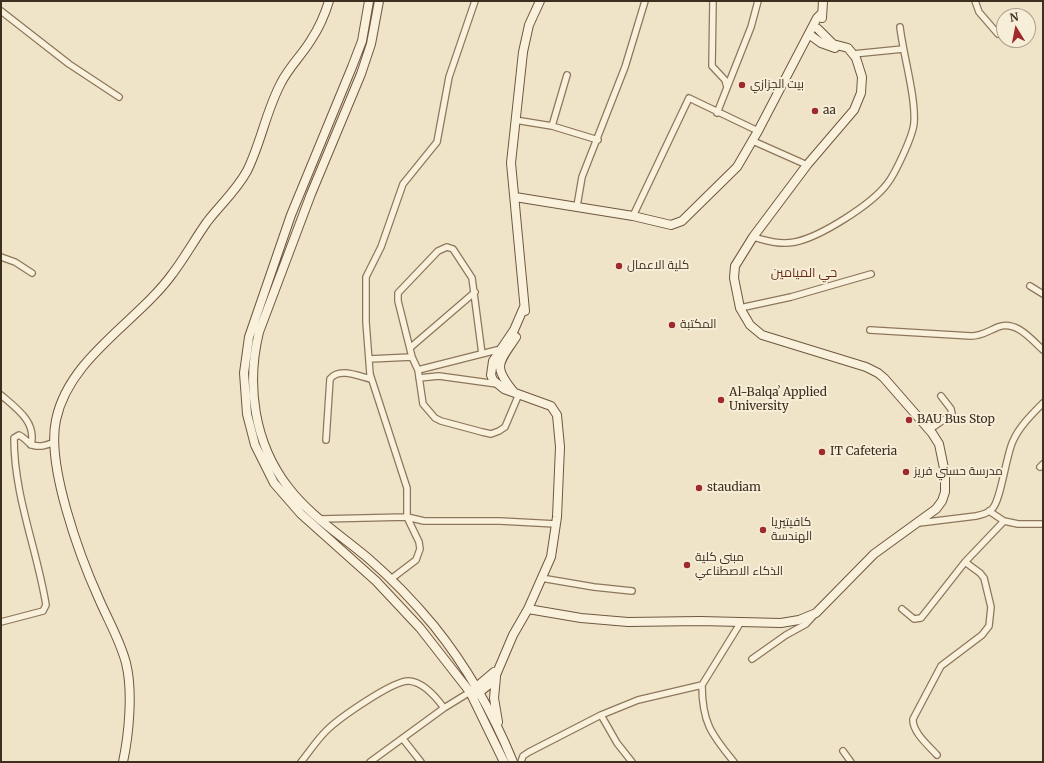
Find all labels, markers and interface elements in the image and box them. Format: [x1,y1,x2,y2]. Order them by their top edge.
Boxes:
north arrow [996,8,1036,48]
text: N [1009,10,1020,25]
place label: بيت الجزازي [750,78,804,92]
marker: بيت الجزازي [737,80,747,90]
place label: aa [823,104,836,118]
marker: aa [810,106,820,116]
place label: كلية الاعمال [627,259,689,273]
marker: كلية الاعمال [614,261,624,271]
district label: حي الميامين [771,265,837,281]
place label: المكتبة [680,318,717,332]
marker: المكتبة [667,320,677,330]
place label: Al-Balqaʼ Applied University [729,386,827,414]
marker: Al-Balqaʼ Applied University [716,395,726,405]
place label: BAU Bus Stop [917,413,995,427]
marker: BAU Bus Stop [904,415,914,425]
place label: IT Cafeteria [830,445,897,459]
marker: IT Cafeteria [817,447,827,457]
place label: مدرسة حسني فريز [914,465,1003,479]
marker: مدرسة حسني فريز [901,467,911,477]
place label: staudiam [707,481,761,495]
marker: staudiam [694,483,704,493]
place label: كافيتيريا الهندسة [771,516,812,544]
marker: كافيتيريا الهندسة [758,525,768,535]
place label: مبنى كلية الذكاء الاصطناعي [695,551,783,579]
marker: مبنى كلية الذكاء الاصطناعي [682,560,692,570]

